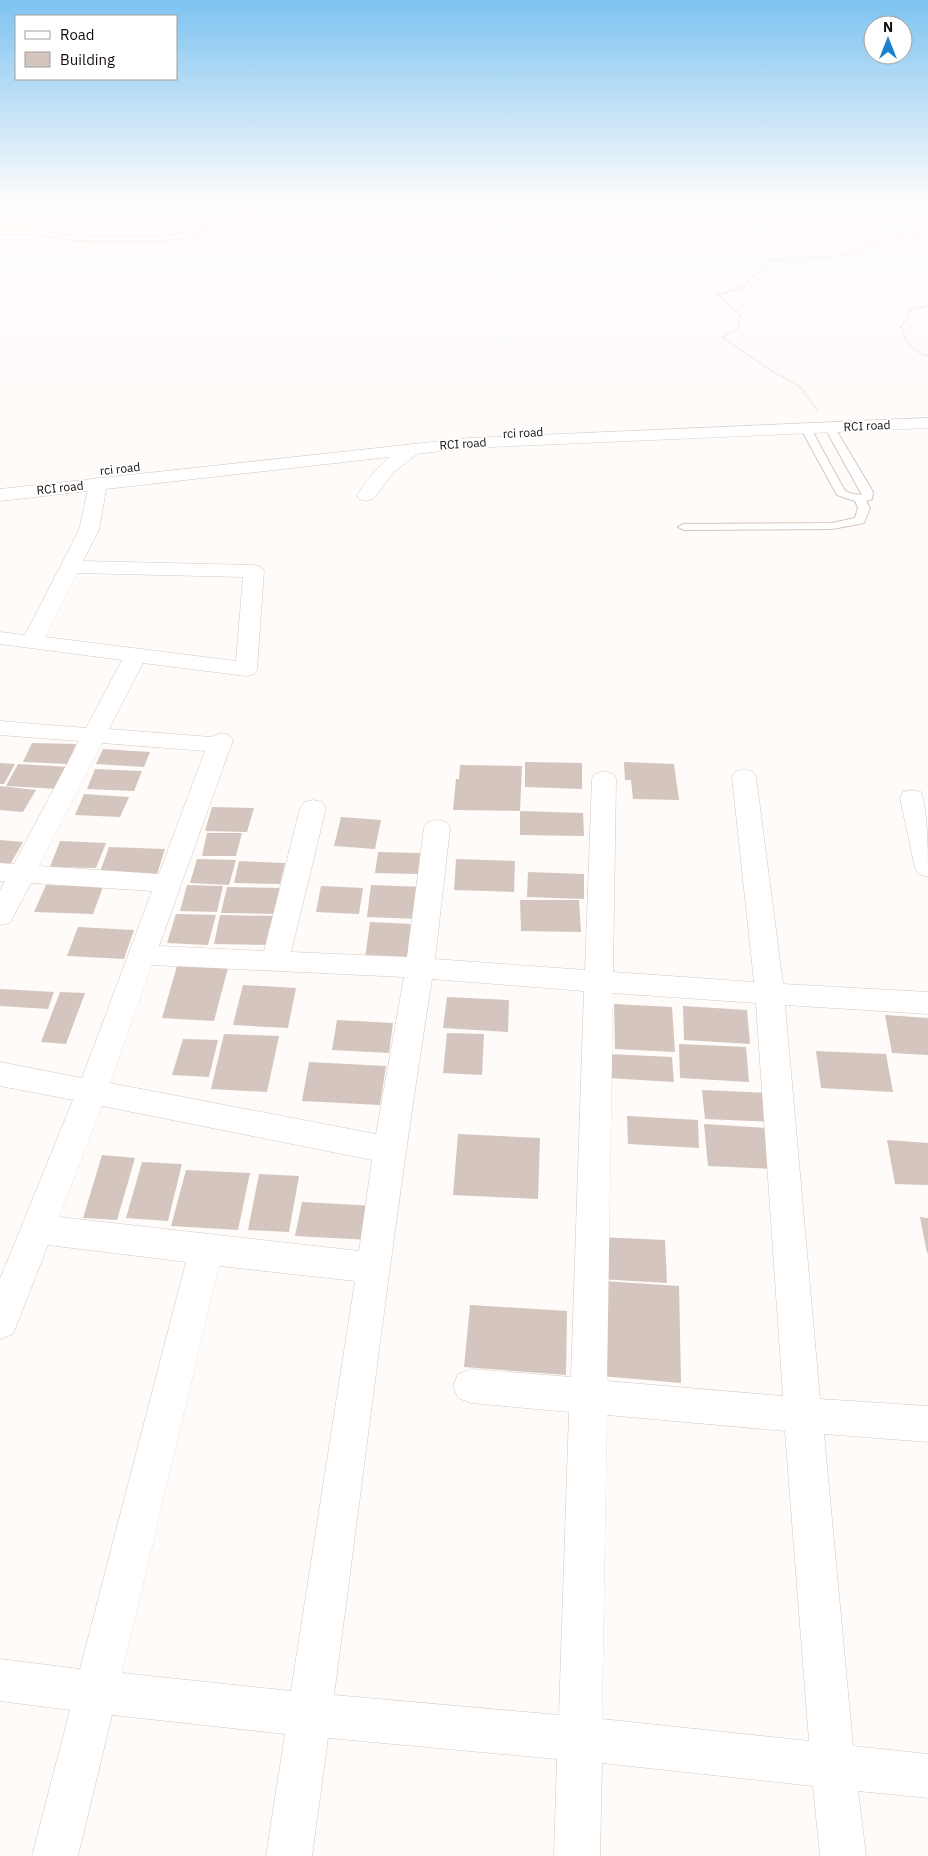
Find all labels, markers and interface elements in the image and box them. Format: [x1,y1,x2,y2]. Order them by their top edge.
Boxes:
legend [15,15,178,80]
north arrow [863,15,913,65]
text: N [883,18,893,36]
text: Road [60,25,95,44]
text: Building [60,50,115,69]
street label: RCI road [843,417,891,434]
street label: rci road [502,424,544,441]
street label: RCI road [439,434,487,453]
street label: rci road [99,459,141,478]
street label: RCI road [36,478,84,497]

